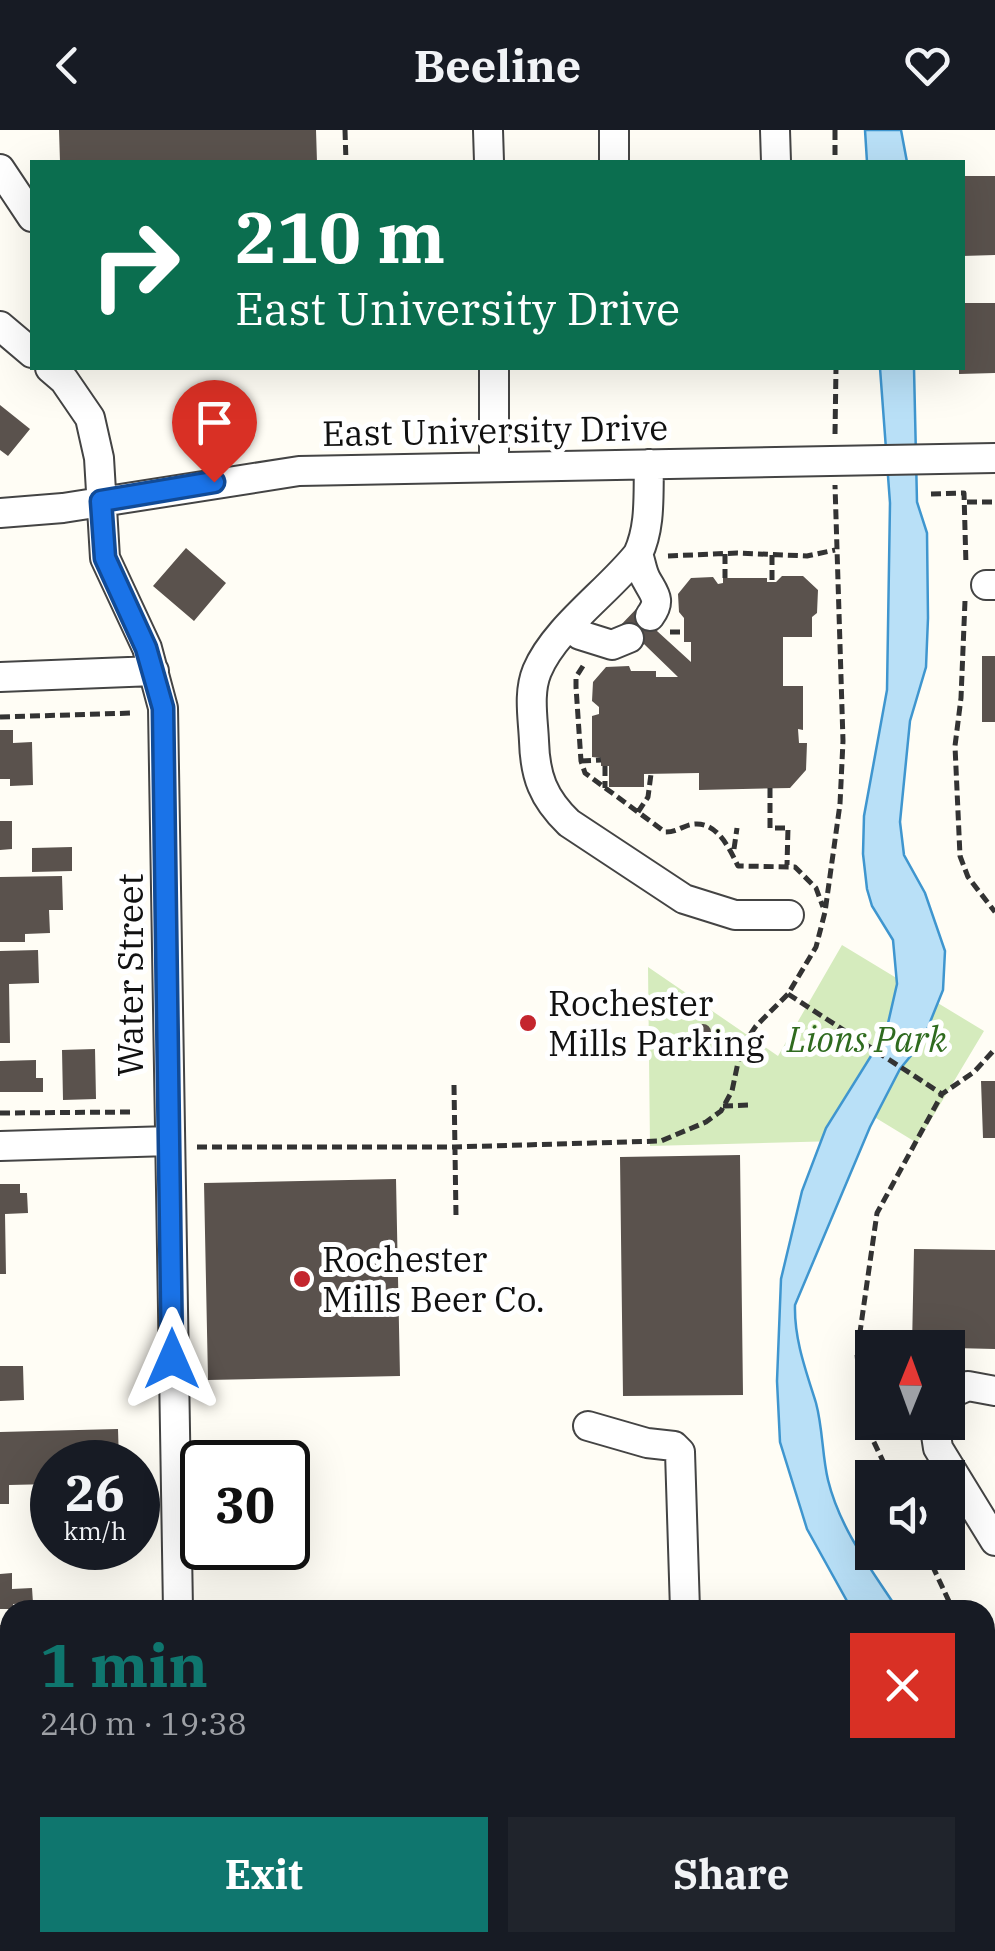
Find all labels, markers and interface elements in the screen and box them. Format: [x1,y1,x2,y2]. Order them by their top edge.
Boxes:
text: Beeline [414,36,581,94]
icon: back [40,38,95,93]
icon: heart [900,38,955,93]
text: 210 m [235,191,445,282]
icon: right [70,200,200,330]
text: East University Drive [235,279,680,337]
pin [172,380,257,483]
icon: arrive [187,395,242,450]
street label: East University Drive [322,404,668,456]
street label: Water Street [107,873,153,1077]
place label: Rochester Mills Parking [548,980,765,1066]
marker: Rochester Mills Parking [517,1012,539,1034]
park label: Lions Park [786,1016,948,1062]
place label: Rochester Mills Beer Co. [322,1236,545,1322]
marker: Rochester Mills Beer Co. [291,1268,313,1290]
position arrow [120,1307,224,1411]
north arrow [855,1330,965,1440]
map controls [855,1330,965,1570]
speed limit sign: 30 [180,1440,310,1570]
text: 26 [65,1460,125,1525]
button: sound [855,1460,965,1570]
text: km/h [63,1514,127,1547]
text: 1 min [40,1625,208,1704]
button: close [850,1633,955,1738]
text: 240 m · 19:38 [40,1702,247,1744]
button: Exit [40,1817,488,1932]
button: Share [508,1817,955,1932]

